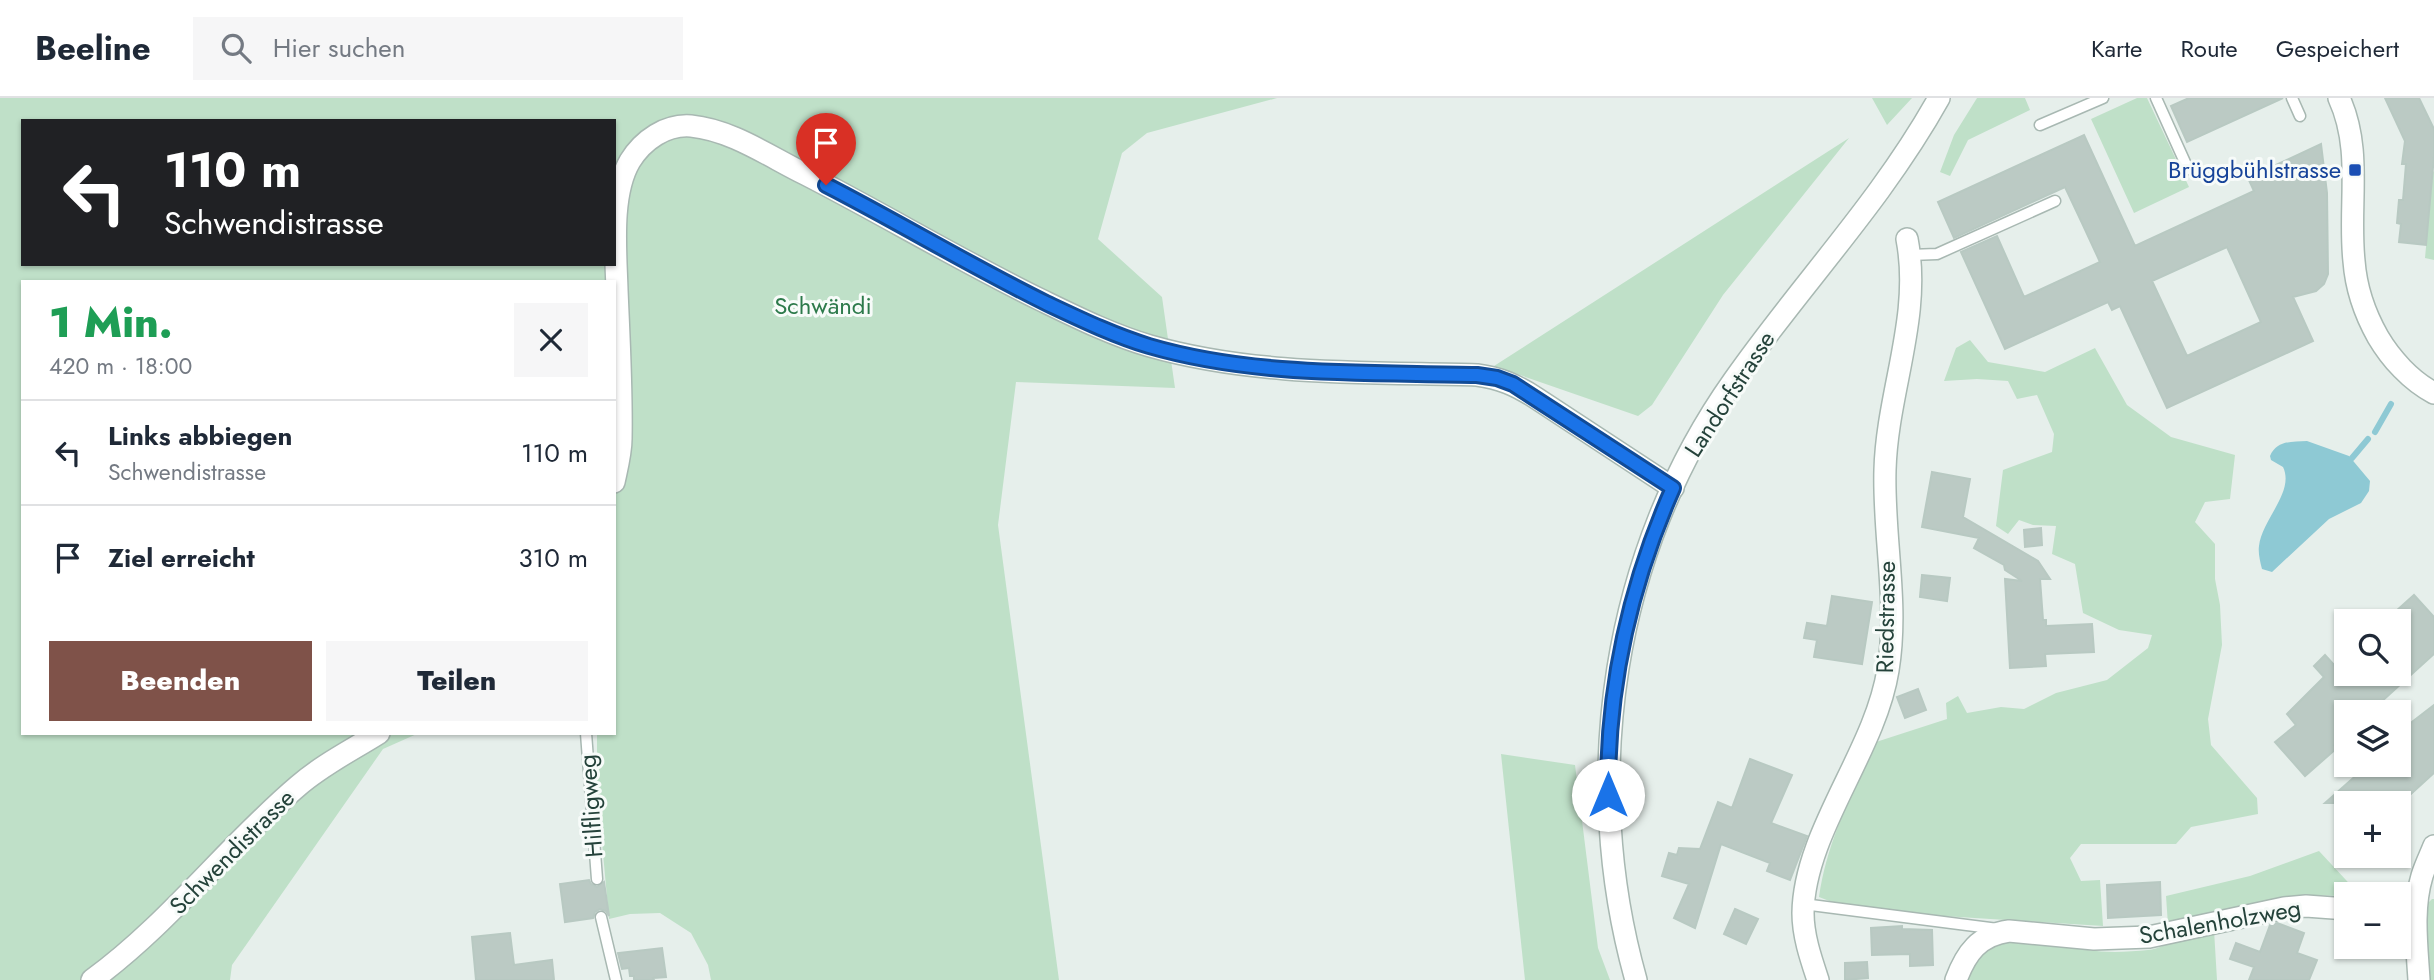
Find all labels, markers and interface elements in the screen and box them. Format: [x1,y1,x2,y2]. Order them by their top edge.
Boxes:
search box [193,17,683,80]
text: Beeline [35,25,151,72]
icon: search [217,29,255,67]
text: Hier suchen [273,29,405,67]
text: Karte [2091,31,2142,66]
text: Route [2180,31,2238,66]
text: Gespeichert [2276,31,2399,66]
pin [796,113,856,185]
icon: arrive [807,124,845,162]
text: 110 m [164,135,301,205]
icon: left [49,147,140,238]
place label: Brüggbühlstrasse [2168,152,2341,187]
marker: Brüggbühlstrasse [2347,162,2363,178]
text: Schwendistrasse [164,200,384,246]
park label: Schwändi [774,288,872,323]
text: 1 Min. [49,292,173,353]
button: close [514,303,588,377]
street label: Landorfstrasse [1676,324,1783,464]
text: 420 m · 18:00 [49,349,192,383]
text: Links abbiegen [108,417,292,455]
icon: left [49,434,87,472]
text: 110 m [521,434,588,472]
text: Schwendistrasse [108,455,266,489]
icon: arrive [49,539,87,577]
text: Ziel erreicht [108,539,255,577]
text: 310 m [518,539,588,577]
street label: Riedstrasse [1867,560,1904,674]
map controls [2334,609,2411,959]
button: search [2334,609,2411,686]
button: Beenden [49,641,312,721]
button: Teilen [326,641,588,721]
button: layers [2334,700,2411,777]
street label: Hilfligweg [569,753,612,859]
position arrow [1571,758,1645,832]
street label: Schwendistrasse [161,781,302,922]
button: + [2334,791,2411,868]
button: − [2334,882,2411,959]
street label: Schalenholzweg [2136,890,2304,953]

